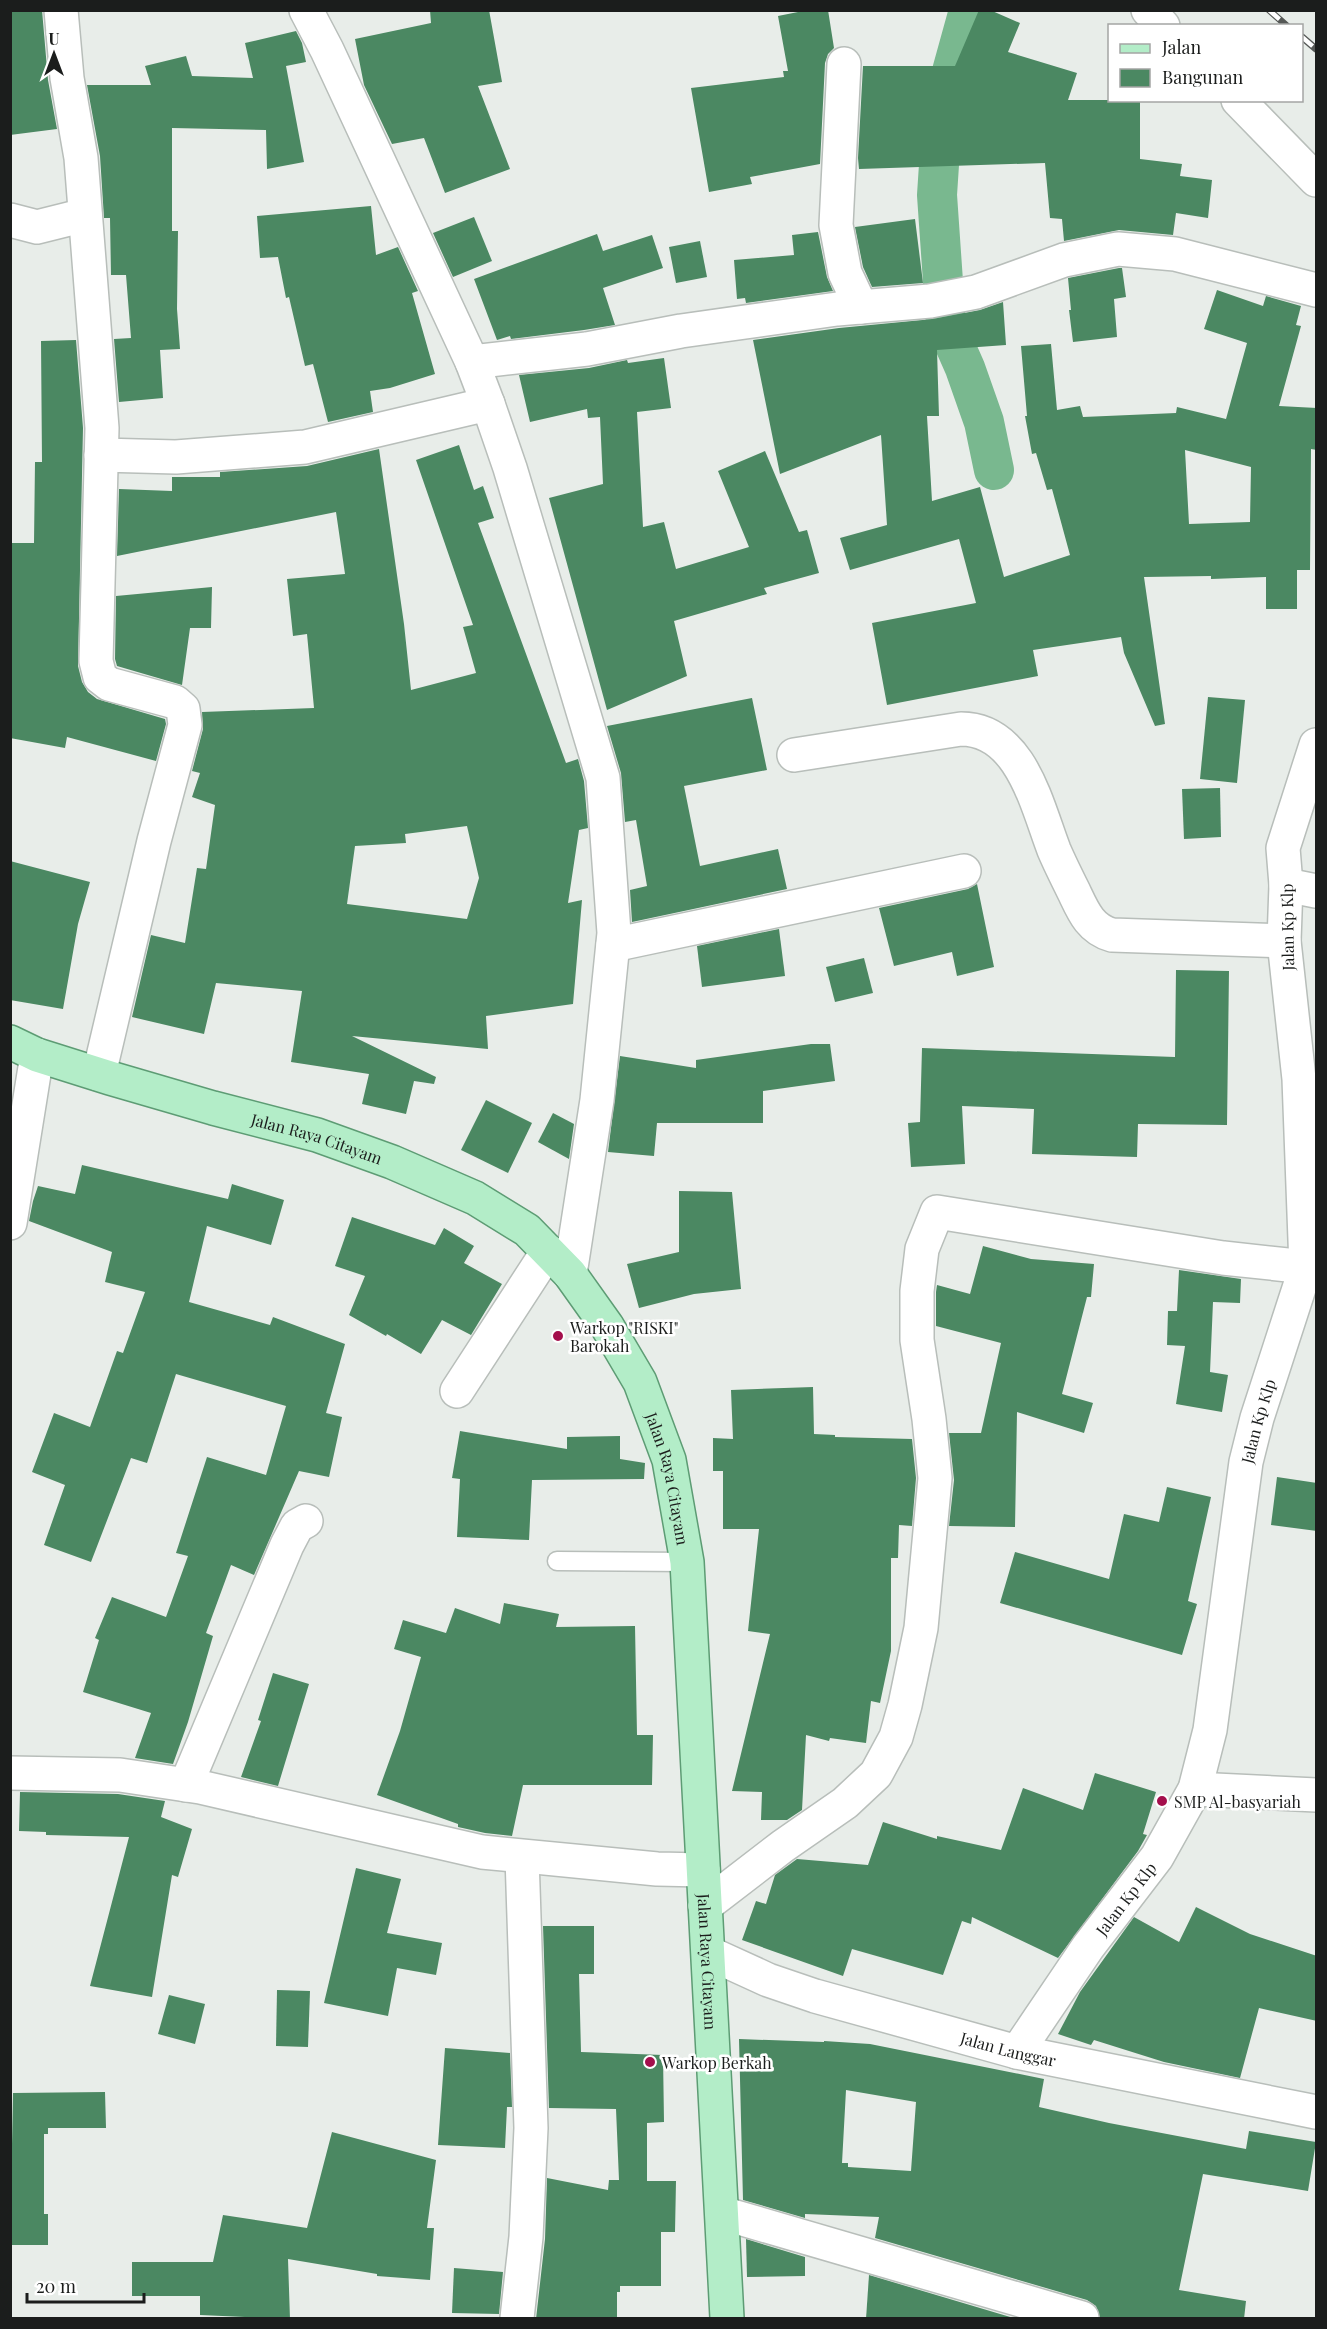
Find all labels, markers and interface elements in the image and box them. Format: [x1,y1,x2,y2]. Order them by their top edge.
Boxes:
north arrow [24,24,84,84]
legend [1108,24,1303,102]
text: U [48,28,60,49]
text: Jalan [1161,35,1202,59]
text: Bangunan [1162,65,1243,89]
street label: Jalan Kp Klp [1276,883,1298,972]
street label: Jalan Raya Citayam [248,1108,385,1168]
place label: Warkop "RISKI" Barokah [569,1317,678,1356]
marker: Warkop "RISKI" Barokah [551,1329,565,1343]
street label: Jalan Kp Klp [1235,1376,1280,1466]
street label: Jalan Raya Citayam [641,1408,694,1547]
place label: SMP Al-basyariah [1174,1791,1301,1812]
marker: SMP Al-basyariah [1155,1794,1169,1808]
street label: Jalan Kp Klp [1090,1857,1160,1940]
street label: Jalan Raya Citayam [694,1892,722,2030]
street label: Jalan Langgar [957,2026,1058,2070]
place label: Warkop Berkah [661,2052,772,2073]
marker: Warkop Berkah [643,2055,657,2069]
scale bar [27,2266,144,2304]
text: 20 m [36,2274,76,2298]

